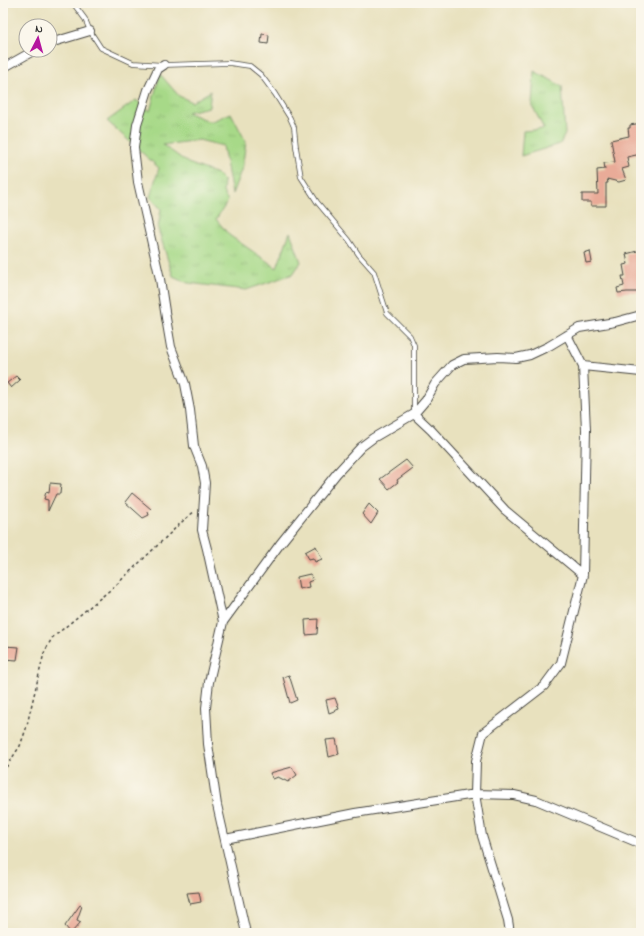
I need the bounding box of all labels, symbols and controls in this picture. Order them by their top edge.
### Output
north arrow [18,18,58,58]
text: N [34,21,43,37]

